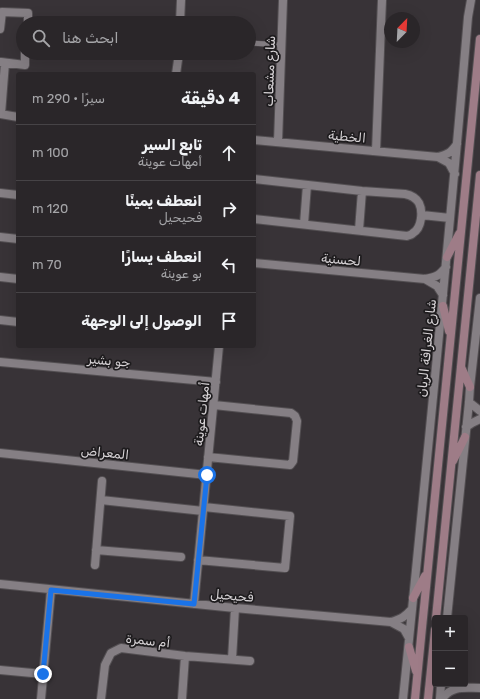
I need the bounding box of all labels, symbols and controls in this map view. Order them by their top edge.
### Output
north arrow [384,12,420,48]
search box [16,16,256,60]
icon: search [30,27,52,49]
text: ابحث هنا [62,29,119,47]
street label: شارع مشعاب [261,35,280,107]
text: 4 دقيقة [181,88,240,108]
text: سيرًا · 290 m [32,91,105,106]
street label: الخطية [327,127,366,146]
text: تابع السير [142,136,202,154]
icon: ahead [218,142,240,164]
text: 100 m [32,145,69,160]
text: أمهات عوينة [138,154,202,169]
text: انعطف يمينًا [125,192,202,210]
icon: right [218,198,240,220]
text: 120 m [32,201,68,216]
text: فحيحيل [159,210,202,225]
text: انعطف يسارًا [121,248,202,266]
street label: لحسنية [320,250,361,269]
icon: left [218,254,240,276]
text: 70 m [32,257,62,272]
text: بو عوينة [161,266,202,281]
street label: شارع الغرافة الريان [414,298,441,398]
icon: arrive [218,310,240,332]
text: الوصول إلى الوجهة [81,312,202,330]
street label: جو بشير [86,351,131,371]
street label: أمهات عوينة [191,381,213,447]
street label: المعراض [80,443,130,463]
route start [198,466,216,484]
street label: فحيحيل [210,586,254,606]
map controls [432,615,468,687]
button: + [432,615,468,651]
street label: أم سمرة [125,631,171,651]
button: − [432,651,468,687]
route end [34,665,52,683]

